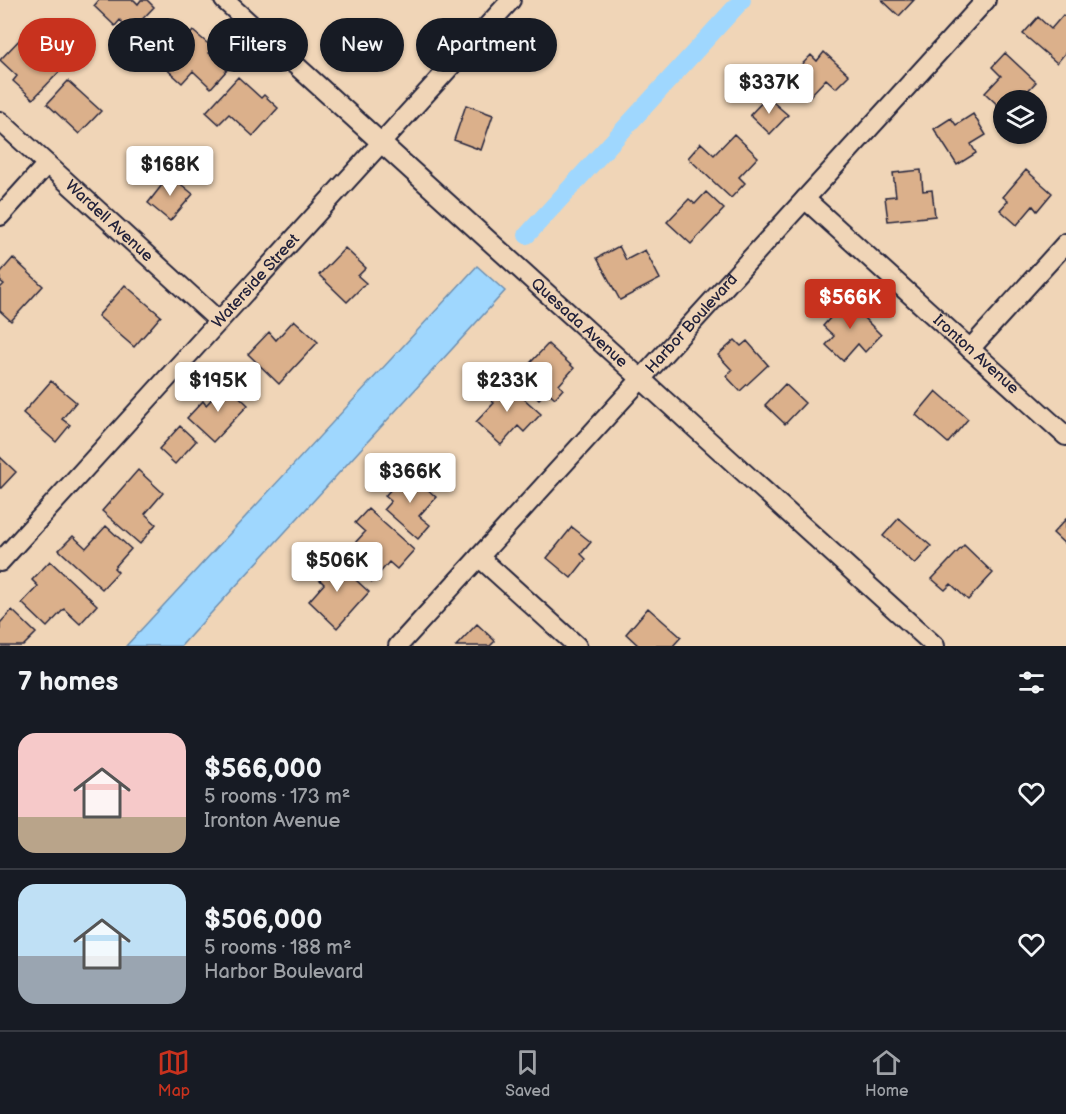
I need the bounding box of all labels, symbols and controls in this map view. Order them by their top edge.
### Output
chip: Buy [18,18,96,72]
chip: Rent [108,18,195,72]
chip: Filters [207,18,308,72]
chip: New [320,18,404,72]
chip: Apartment [416,18,557,72]
pin: $337K [727,64,811,115]
text: $337K [738,71,800,95]
map controls [993,90,1047,144]
button: layers [993,90,1047,144]
pin: $168K [128,146,212,197]
text: $168K [140,153,200,177]
street label: Wardell Avenue [61,176,157,266]
street label: Waterside Street [208,230,303,332]
street label: Harbor Boulevard [641,270,741,377]
street label: Quesada Avenue [527,274,632,372]
pin: $566K [808,279,892,330]
text: $566K [819,286,881,310]
street label: Ironton Avenue [929,311,1023,398]
pin: $195K [176,362,260,413]
pin: $233K [465,362,549,413]
text: $195K [189,369,247,393]
text: $233K [476,369,538,393]
pin: $366K [368,453,452,504]
text: $366K [379,460,441,484]
pin: $506K [295,542,379,593]
text: $506K [306,549,368,573]
icon: filters [1015,666,1048,699]
text: 7 homes [18,667,118,698]
text: $566,000 [204,754,322,785]
icon: home [66,757,138,829]
icon: heart [1015,777,1048,810]
text: 5 rooms · 173 m² [204,785,350,809]
text: Ironton Avenue [204,809,340,833]
text: $506,000 [204,905,322,936]
icon: home [66,908,138,980]
icon: heart [1015,928,1048,961]
text: 5 rooms · 188 m² [204,936,352,960]
text: Harbor Boulevard [204,960,363,984]
tab: Map [157,1046,190,1101]
tab: Saved [505,1046,550,1101]
tab: Home [865,1046,909,1101]

